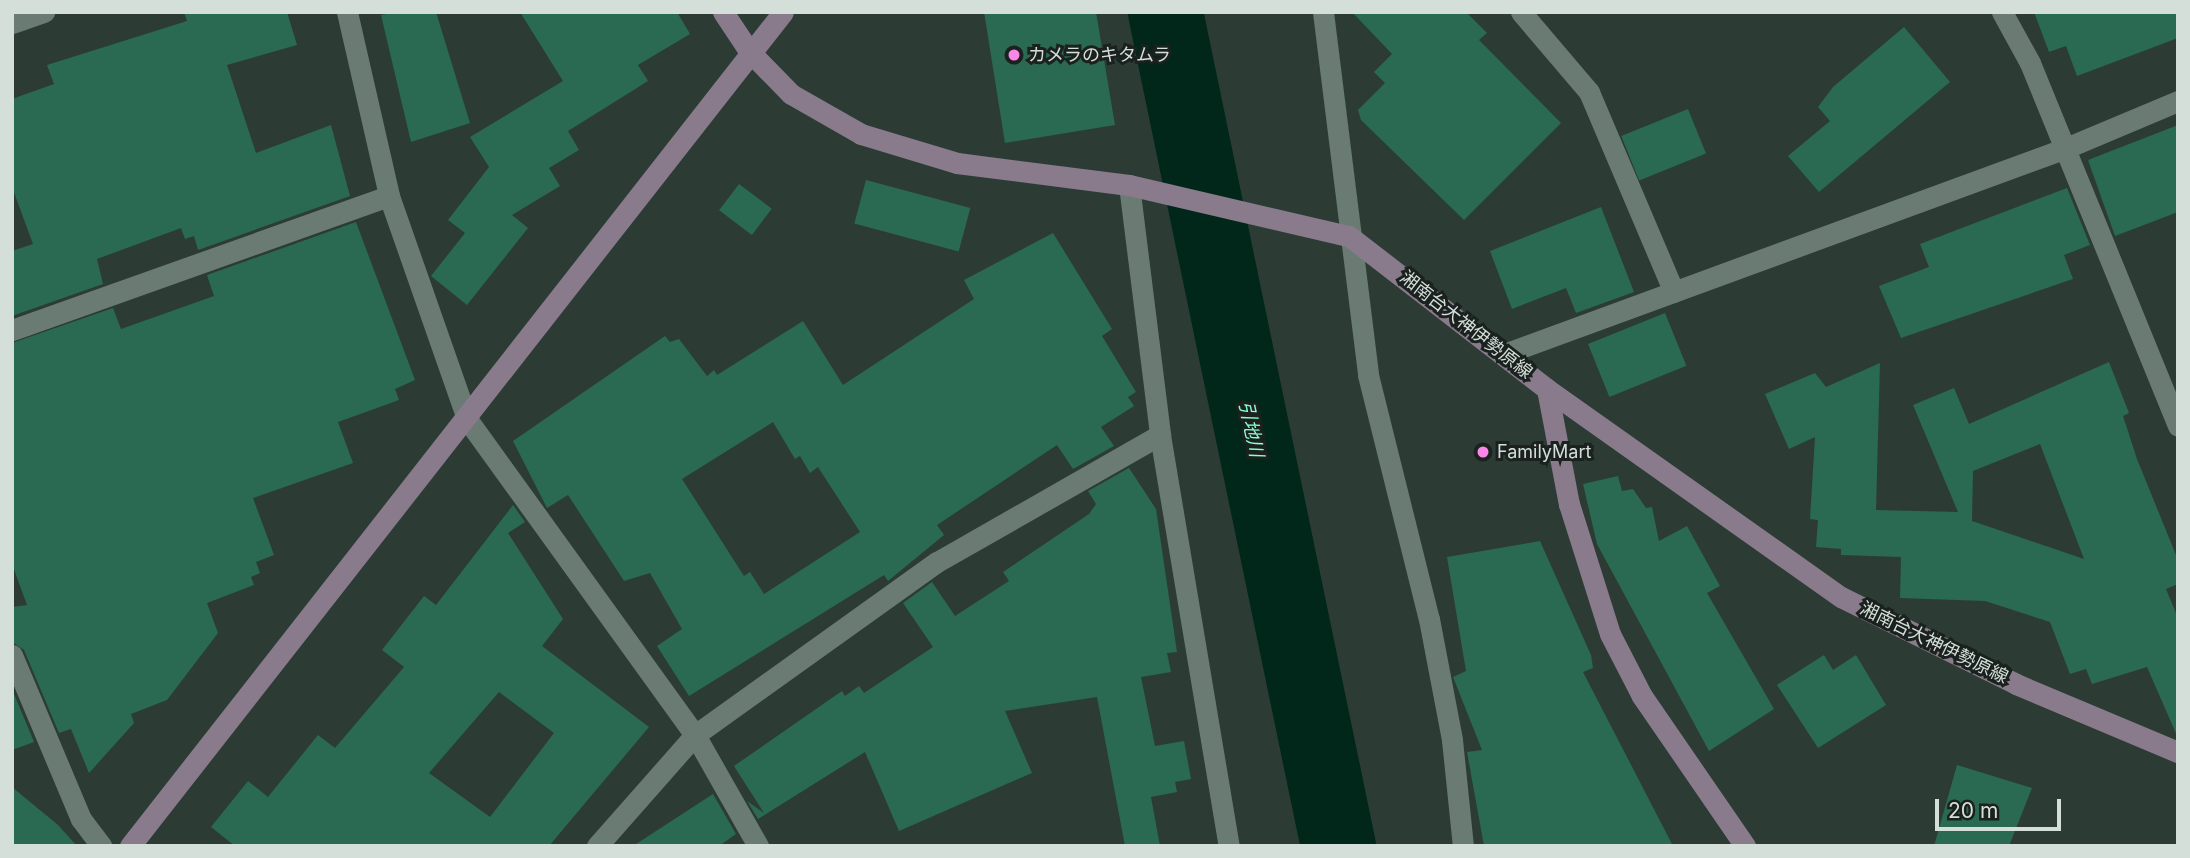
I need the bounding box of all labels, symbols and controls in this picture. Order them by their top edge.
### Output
place label: カメラのキタムラ [1028,44,1172,66]
marker: カメラのキタムラ [1006,47,1022,63]
street label: 湘南台大神伊勢原線 [1396,267,1536,383]
water label: 引地川 [1234,399,1268,459]
place label: FamilyMart [1497,441,1591,463]
marker: FamilyMart [1475,444,1491,460]
street label: 湘南台大神伊勢原線 [1856,598,2012,688]
scale bar [1938,784,2064,828]
text: 20 m [1948,798,1998,823]

